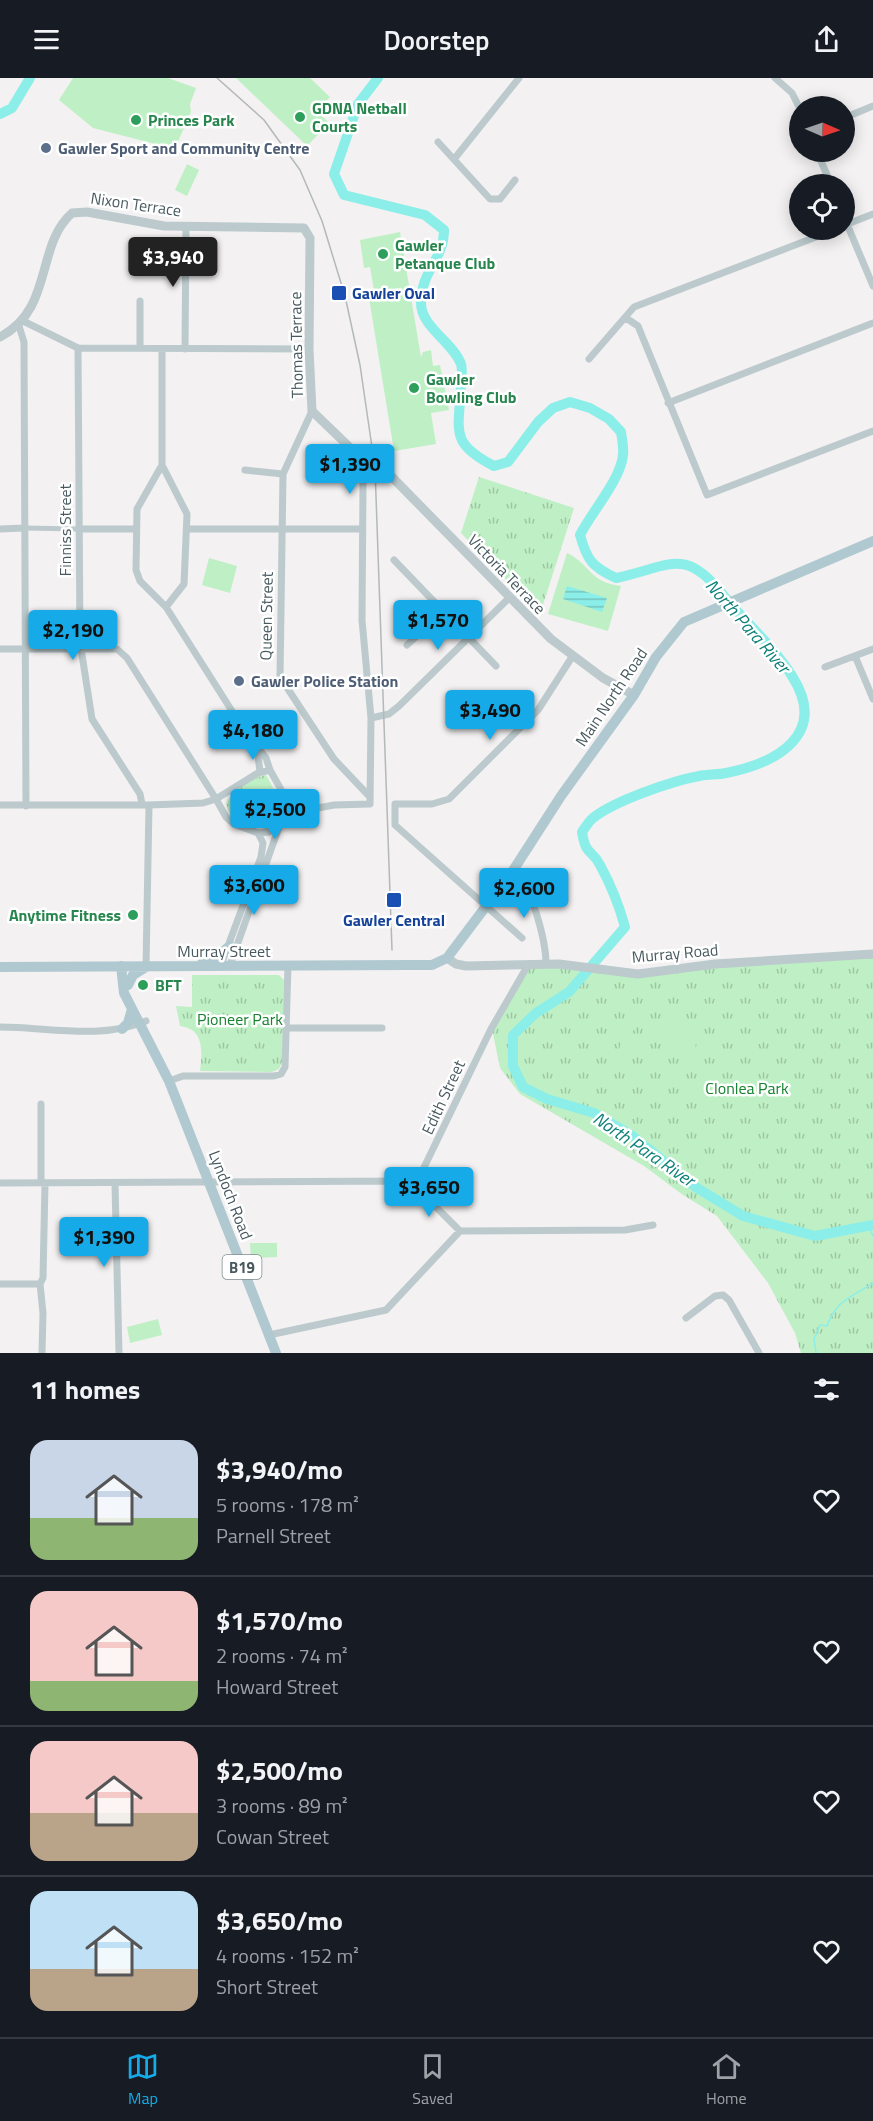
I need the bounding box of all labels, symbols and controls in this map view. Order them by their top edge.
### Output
text: Doorstep [383,19,490,60]
icon: menu [30,23,63,56]
icon: share [810,23,843,56]
place label: GDNA Netball Courts [312,96,407,138]
north arrow [789,96,855,162]
map controls [789,96,855,240]
place label: Princes Park [148,108,235,132]
marker: GDNA Netball Courts [293,110,307,124]
marker: Princes Park [129,113,143,127]
place label: Gawler Sport and Community Centre [58,136,309,160]
marker: Gawler Sport and Community Centre [39,141,53,155]
button: locate [789,174,855,240]
street label: Nixon Terrace [89,186,183,222]
place label: Gawler Petanque Club [395,233,496,275]
pin: $3,940 [124,237,222,288]
text: $3,940 [142,241,204,272]
marker: Gawler Petanque Club [376,247,390,261]
place label: Gawler Oval [352,281,435,305]
marker: Gawler Oval [330,284,348,302]
street label: Thomas Terrace [283,291,309,399]
place label: Gawler Bowling Club [426,367,517,409]
marker: Gawler Bowling Club [407,381,421,395]
pin: $1,390 [301,444,399,495]
text: $1,390 [319,448,381,479]
street label: Finniss Street [53,483,77,576]
street label: Victoria Terrace [462,528,552,620]
street label: Queen Street [253,571,279,660]
water label: North Para River [699,573,798,681]
pin: $1,570 [389,600,487,651]
text: $1,570 [407,604,469,635]
pin: $2,190 [24,610,122,661]
text: $2,190 [42,614,104,645]
street label: Main North Road [569,643,653,751]
place label: Gawler Police Station [251,669,398,693]
marker: Gawler Police Station [232,674,246,688]
pin: $3,490 [441,690,539,741]
text: $3,490 [459,694,521,725]
pin: $4,180 [204,710,302,761]
text: $4,180 [222,714,284,745]
pin: $2,500 [226,789,324,840]
text: $2,500 [244,793,306,824]
pin: $3,600 [205,865,303,916]
pin: $2,600 [475,868,573,919]
text: $3,600 [223,869,285,900]
text: $2,600 [493,872,555,903]
marker: Gawler Central [385,891,403,909]
place label: Anytime Fitness [9,903,121,927]
marker: Anytime Fitness [126,908,140,922]
place label: Gawler Central [343,908,445,932]
street label: Murray Road [631,937,719,969]
street label: Murray Street [177,939,271,963]
place label: BFT [155,973,182,997]
marker: BFT [136,978,150,992]
park label: Pioneer Park [197,1007,283,1031]
street label: Edith Street [415,1055,471,1138]
park label: Clonlea Park [705,1076,789,1100]
water label: North Para River [588,1105,702,1194]
street label: Lyndoch Road [203,1147,259,1243]
pin: $3,650 [380,1167,478,1218]
text: $3,650 [398,1171,460,1202]
pin: $1,390 [55,1217,153,1268]
text: $1,390 [73,1221,135,1252]
road number: B19 [222,1255,262,1279]
text: 11 homes [30,1370,140,1409]
icon: filters [810,1373,843,1406]
text: $3,940/mo [216,1450,343,1489]
icon: home [78,1464,150,1536]
icon: heart [810,1484,843,1517]
text: 5 rooms · 178 m² [216,1489,359,1520]
text: Parnell Street [216,1520,331,1551]
text: $1,570/mo [216,1601,343,1640]
icon: home [78,1615,150,1687]
icon: heart [810,1635,843,1668]
text: 2 rooms · 74 m² [216,1640,348,1671]
text: Howard Street [216,1671,338,1702]
text: $2,500/mo [216,1751,343,1790]
icon: home [78,1765,150,1837]
icon: heart [810,1785,843,1818]
text: 3 rooms · 89 m² [216,1790,348,1821]
text: Cowan Street [216,1821,329,1852]
text: $3,650/mo [216,1901,343,1940]
icon: home [78,1915,150,1987]
icon: heart [810,1935,843,1968]
text: 4 rooms · 152 m² [216,1940,359,1971]
text: Short Street [216,1971,318,2002]
tab: Map [126,2050,159,2110]
tab: Saved [412,2050,453,2110]
tab: Home [706,2050,747,2110]

